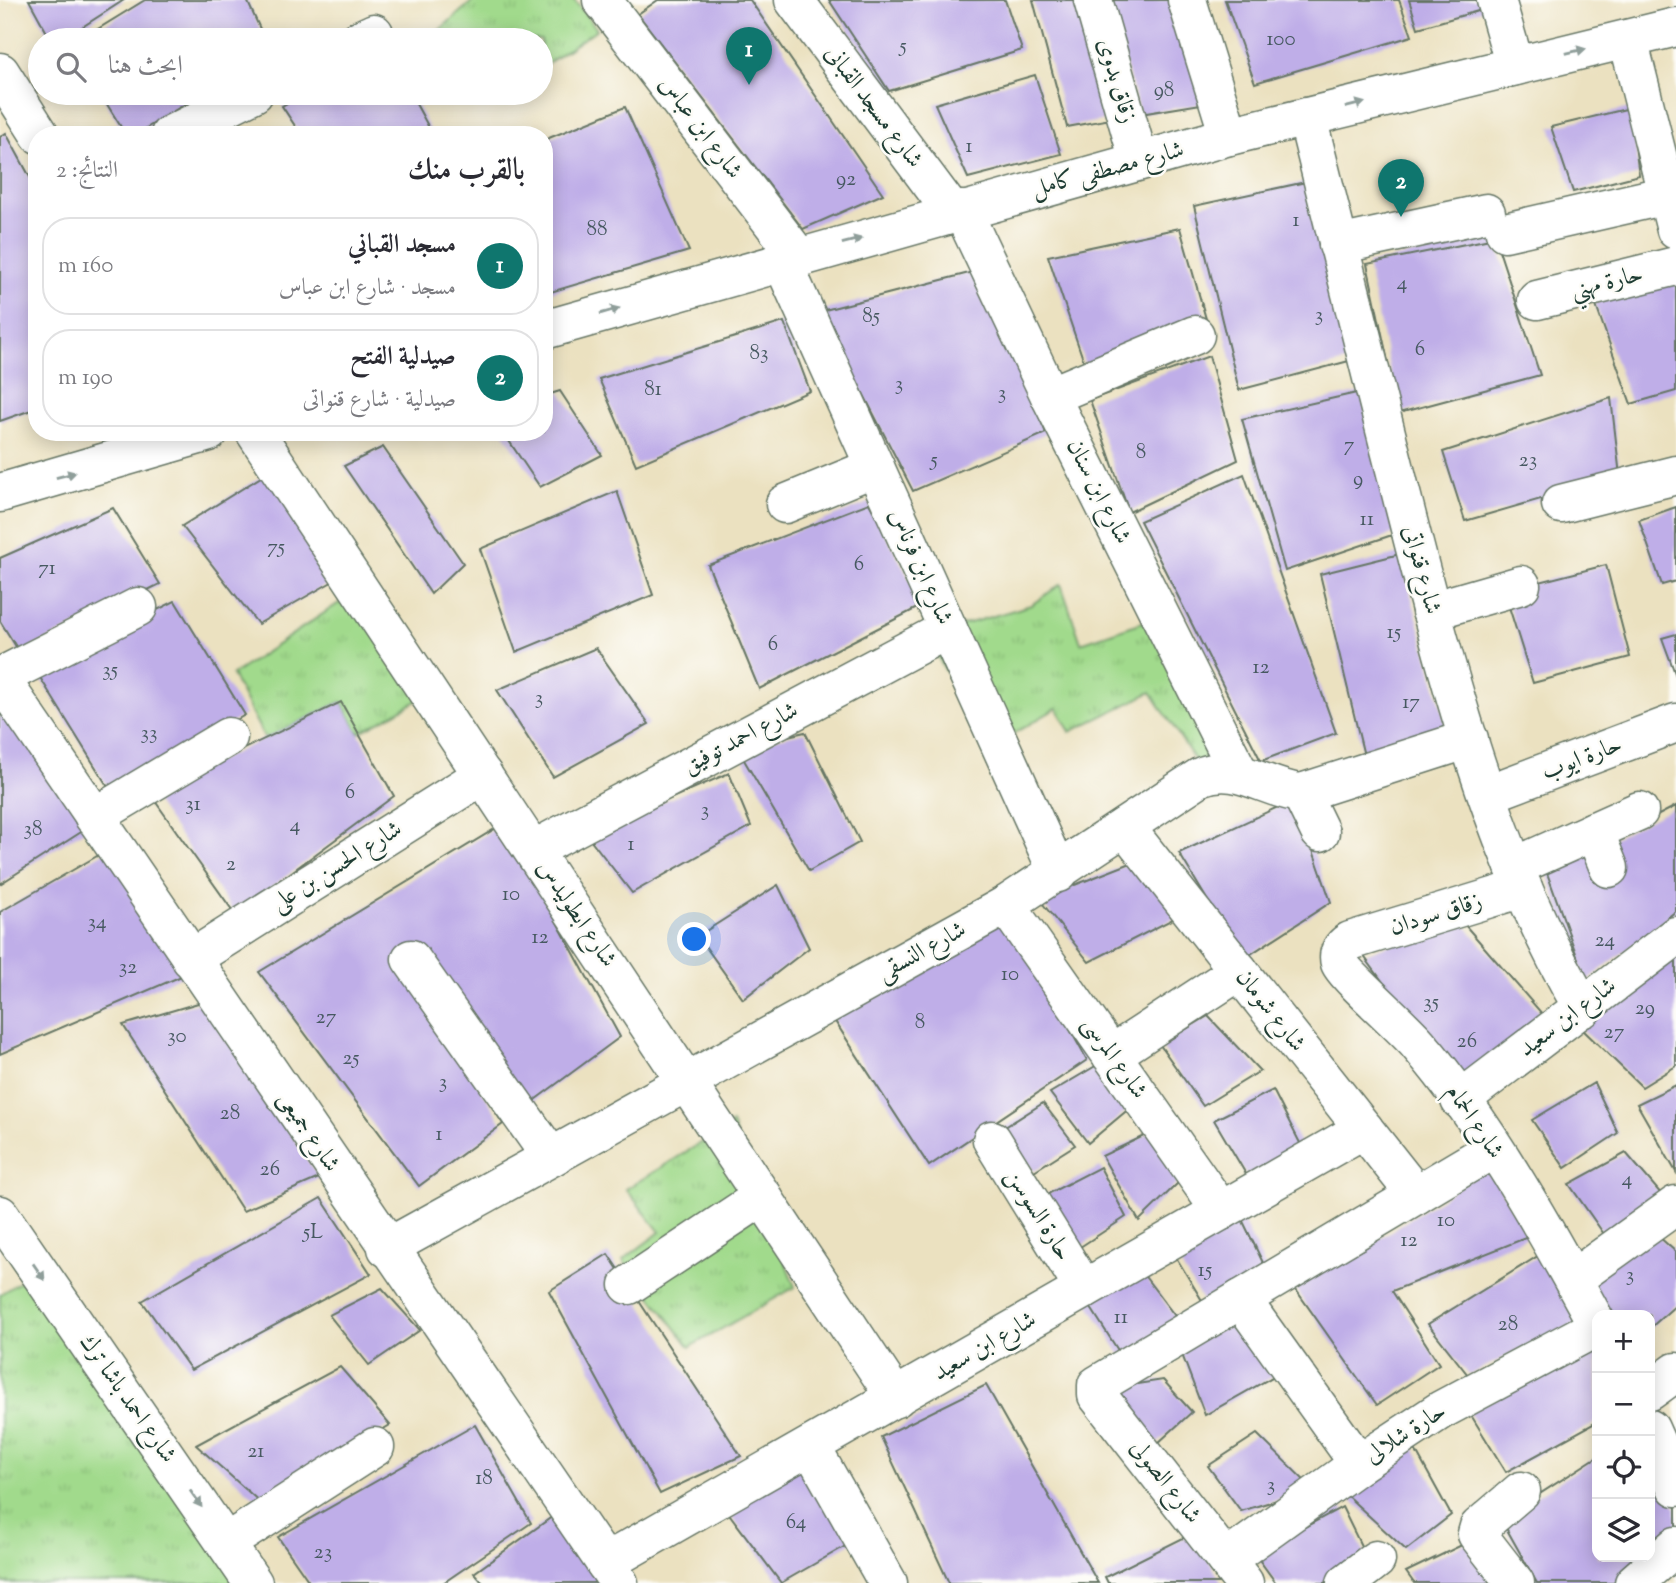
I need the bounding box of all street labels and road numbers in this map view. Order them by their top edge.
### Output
street label: زقاق بدوى [1088,34,1144,128]
street label: شارع مسجد القبانى [815,38,931,176]
street label: شارع ابن عباس [649,69,750,187]
street label: شارع مصطفى كامل [1028,133,1188,208]
street label: حارة مهني [1567,258,1648,311]
street label: شارع ابن سنان [1056,434,1139,551]
street label: شارع ابن فرناس [878,503,961,631]
street label: شارع قنواتى [1392,522,1449,619]
street label: شارع احمد توفيق [677,694,805,785]
street label: حارة ايوب [1537,728,1627,790]
street label: شارع الحسن بن على [265,813,410,922]
street label: شارع ابطوليدس [527,853,625,975]
street label: زقاق سودان [1385,885,1487,945]
street label: شارع النسقى [871,914,973,991]
street label: شارع شومان [1226,962,1313,1060]
street label: شارع ابن سعيد [1512,970,1625,1067]
street label: شارع المرسى [1072,1010,1155,1107]
street label: شارع الحمام [1435,1078,1512,1167]
street label: شارع جميعى [268,1085,348,1180]
street label: حارة السوسن [996,1162,1080,1268]
street label: شارع ابن سعيد [927,1304,1044,1391]
street label: شارع احمد باشا ترك [69,1328,184,1471]
street label: حارة شلالى [1359,1395,1453,1473]
street label: شارع الصولى [1120,1433,1209,1532]

